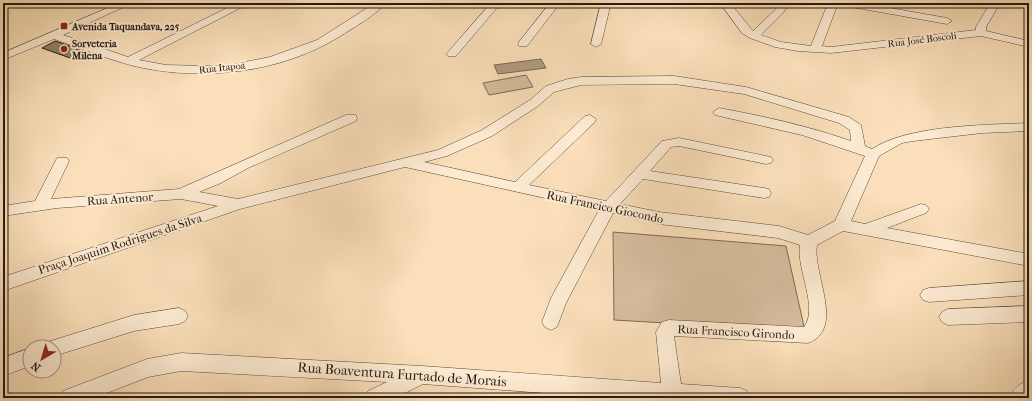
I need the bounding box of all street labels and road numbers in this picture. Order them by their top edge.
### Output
street label: Rua José Boscoli [887,30,957,50]
street label: Rua Itapoã [198,60,246,76]
street label: Rua Francico Giocondo [545,188,665,226]
street label: Rua Antenor [86,190,154,208]
street label: Praça Joaquim Rodrigues da Silva [36,211,204,278]
street label: Rua Francisco Girondo [677,322,795,342]
street label: Rua Boaventura Furtado de Morais [297,359,507,390]

